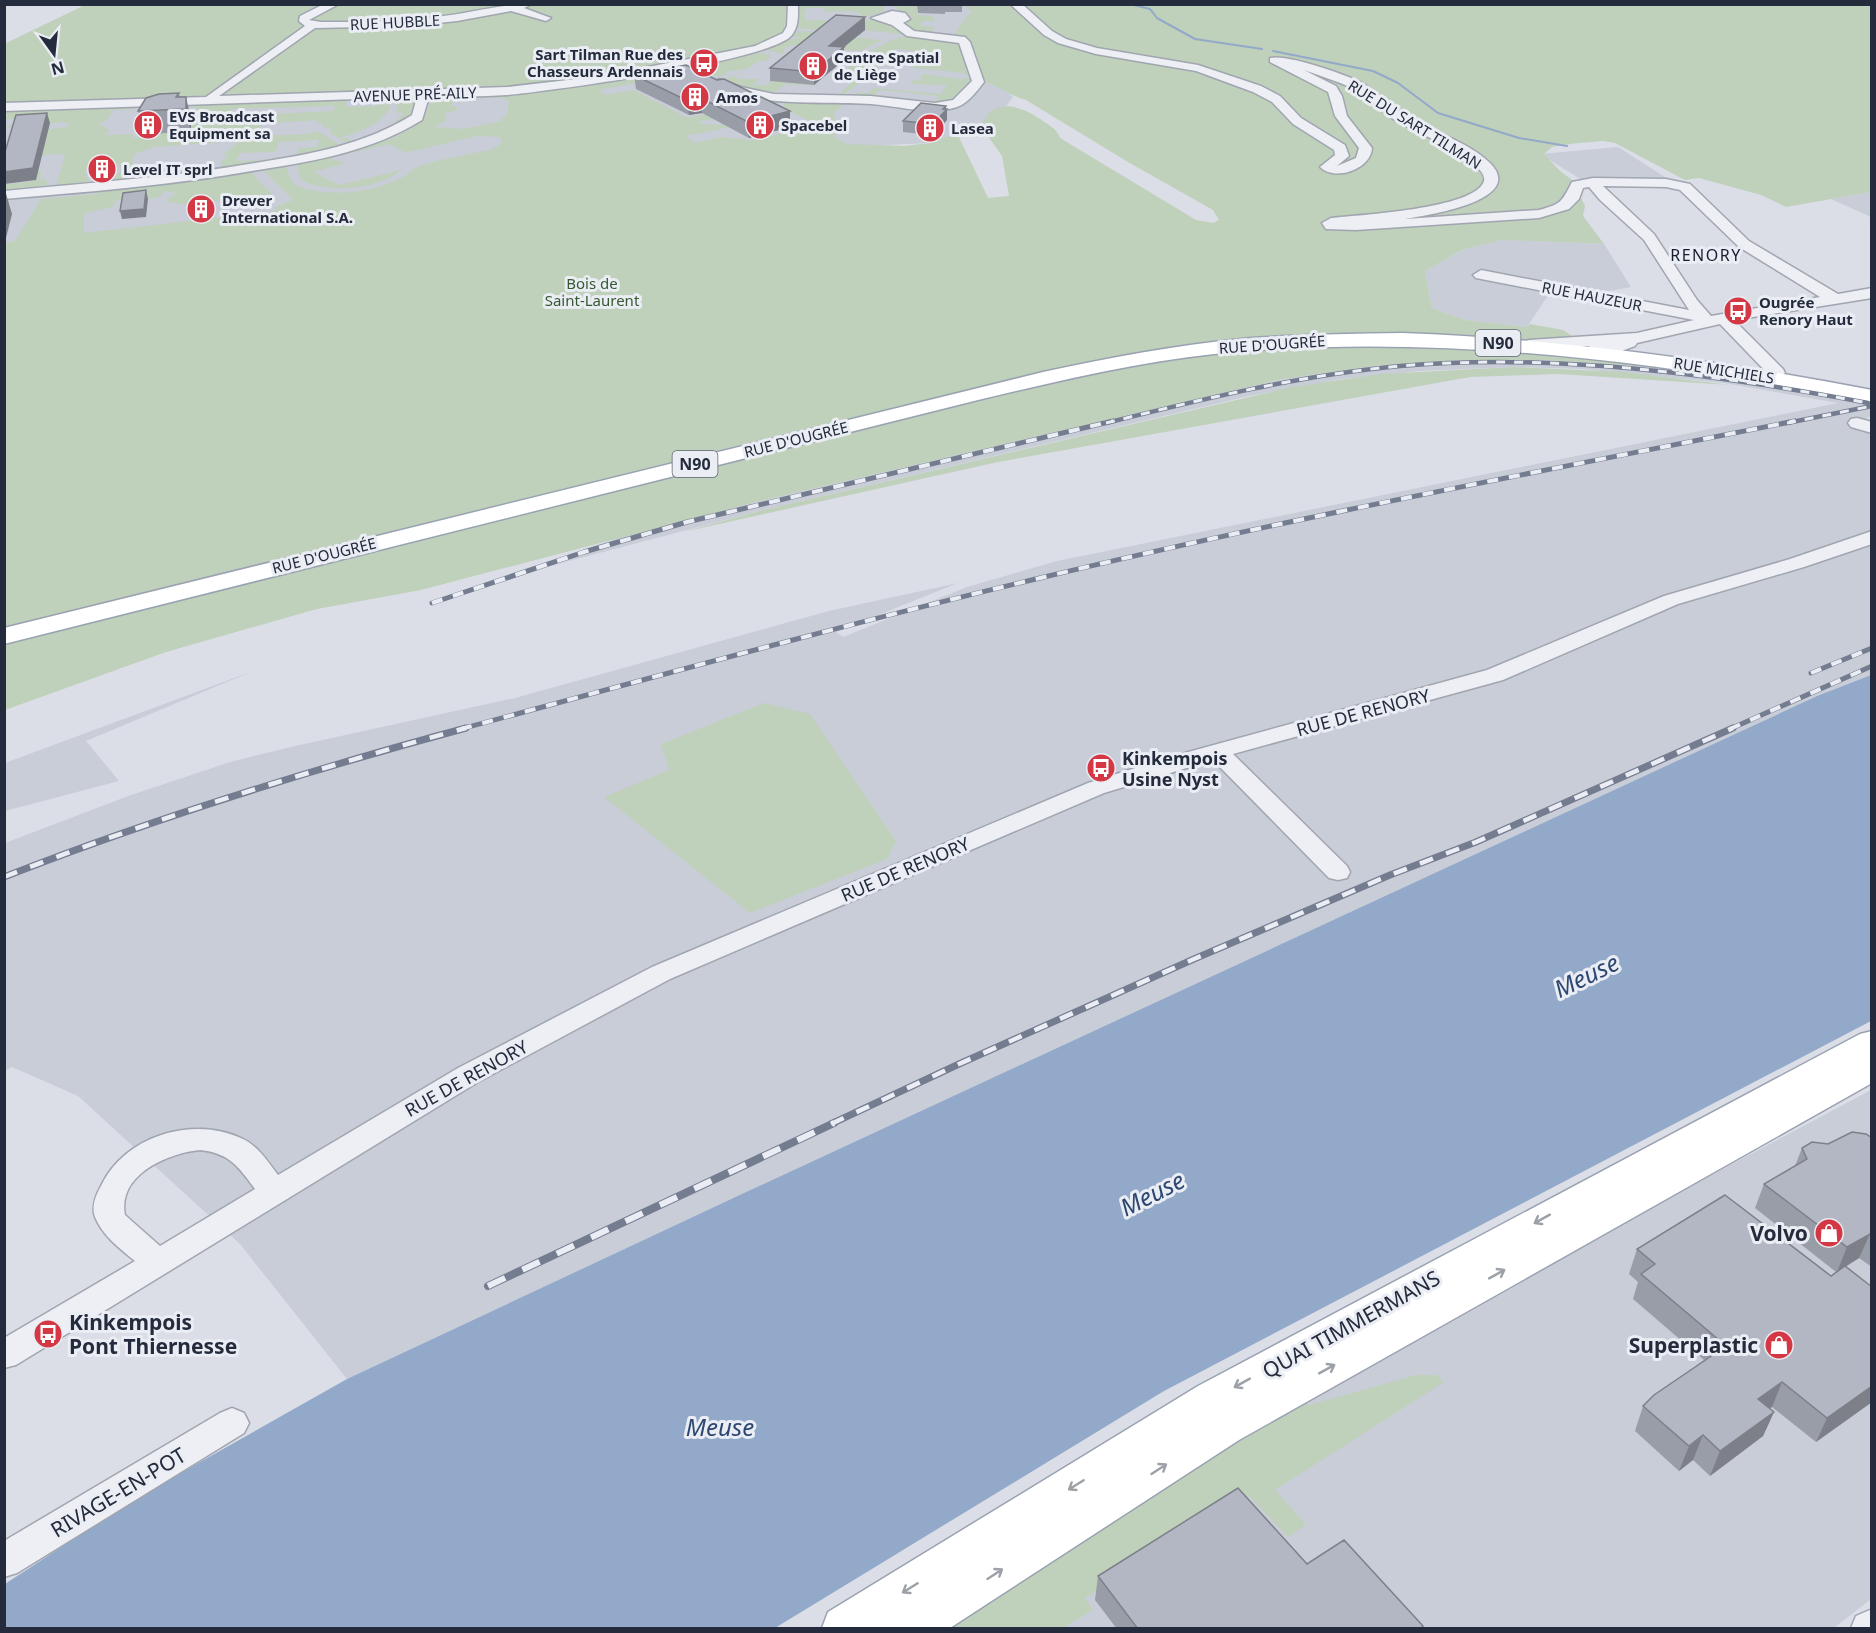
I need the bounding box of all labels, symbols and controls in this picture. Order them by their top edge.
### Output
street label: RUE HUBBLE [349,10,441,34]
north arrow [24,24,84,84]
place label: Sart Tilman Rue des Chasseurs Ardennais [527,44,683,81]
bus stop icon: Sart Tilman Rue des Chasseurs Ardennais [688,47,720,79]
place label: Centre Spatial de Liège [834,47,939,84]
building icon: Centre Spatial de Liège [797,50,829,82]
text: N [49,56,67,81]
street label: RUE DU SART TILMAN [1345,75,1485,173]
building icon: Amos [679,81,711,113]
street label: AVENUE PRÉ-AILY [353,82,477,106]
place label: Amos [716,87,758,107]
place label: EVS Broadcast Equipment sa [169,106,275,143]
building icon: EVS Broadcast Equipment sa [132,109,164,141]
building icon: Spacebel [744,109,776,141]
building icon: Lasea [914,112,946,144]
place label: Spacebel [781,115,847,135]
place label: Lasea [951,118,994,138]
building icon: Level IT sprl [86,153,118,185]
place label: Level IT sprl [123,159,213,179]
place label: Drever International S.A. [222,190,353,227]
building icon: Drever International S.A. [185,193,217,225]
district label: RENORY [1670,244,1742,266]
park label: Bois de Saint-Laurent [545,273,640,310]
street label: RUE HAUZEUR [1540,277,1644,316]
place label: Ougrée Renory Haut [1759,292,1853,329]
bus stop icon: Ougrée Renory Haut [1722,295,1754,327]
street label: RUE D'OUGRÉE [1218,330,1326,358]
road number: N90 [1476,330,1520,356]
street label: RUE MICHIELS [1672,352,1776,388]
street label: RUE D'OUGRÉE [742,416,850,462]
road number: N90 [672,451,718,477]
street label: RUE D'OUGRÉE [270,532,378,578]
street label: RUE DE RENORY [1294,682,1433,741]
place label: Kinkempois Usine Nyst [1122,746,1228,791]
bus stop icon: Kinkempois Usine Nyst [1085,752,1117,784]
street label: RUE DE RENORY [837,831,974,907]
water label: Meuse [1548,945,1624,1005]
street label: RUE DE RENORY [400,1034,533,1122]
water label: Meuse [1114,1163,1190,1223]
one-way arrow [1534,1213,1551,1225]
shop icon: Volvo [1813,1217,1845,1249]
place label: Volvo [1750,1219,1808,1247]
street label: QUAI TIMMERMANS [1257,1263,1445,1385]
one-way arrow [1488,1267,1505,1279]
place label: Kinkempois Pont Thiernesse [69,1308,237,1360]
bus stop icon: Kinkempois Pont Thiernesse [32,1318,64,1350]
shop icon: Superplastic [1763,1329,1795,1361]
place label: Superplastic [1629,1331,1758,1359]
one-way arrow [1317,1363,1335,1374]
one-way arrow [1234,1377,1251,1389]
water label: Meuse [686,1410,754,1443]
street label: RIVAGE-EN-POT [45,1440,191,1543]
one-way arrow [1150,1462,1167,1474]
one-way arrow [1068,1479,1085,1491]
one-way arrow [986,1568,1003,1580]
one-way arrow [902,1582,919,1594]

